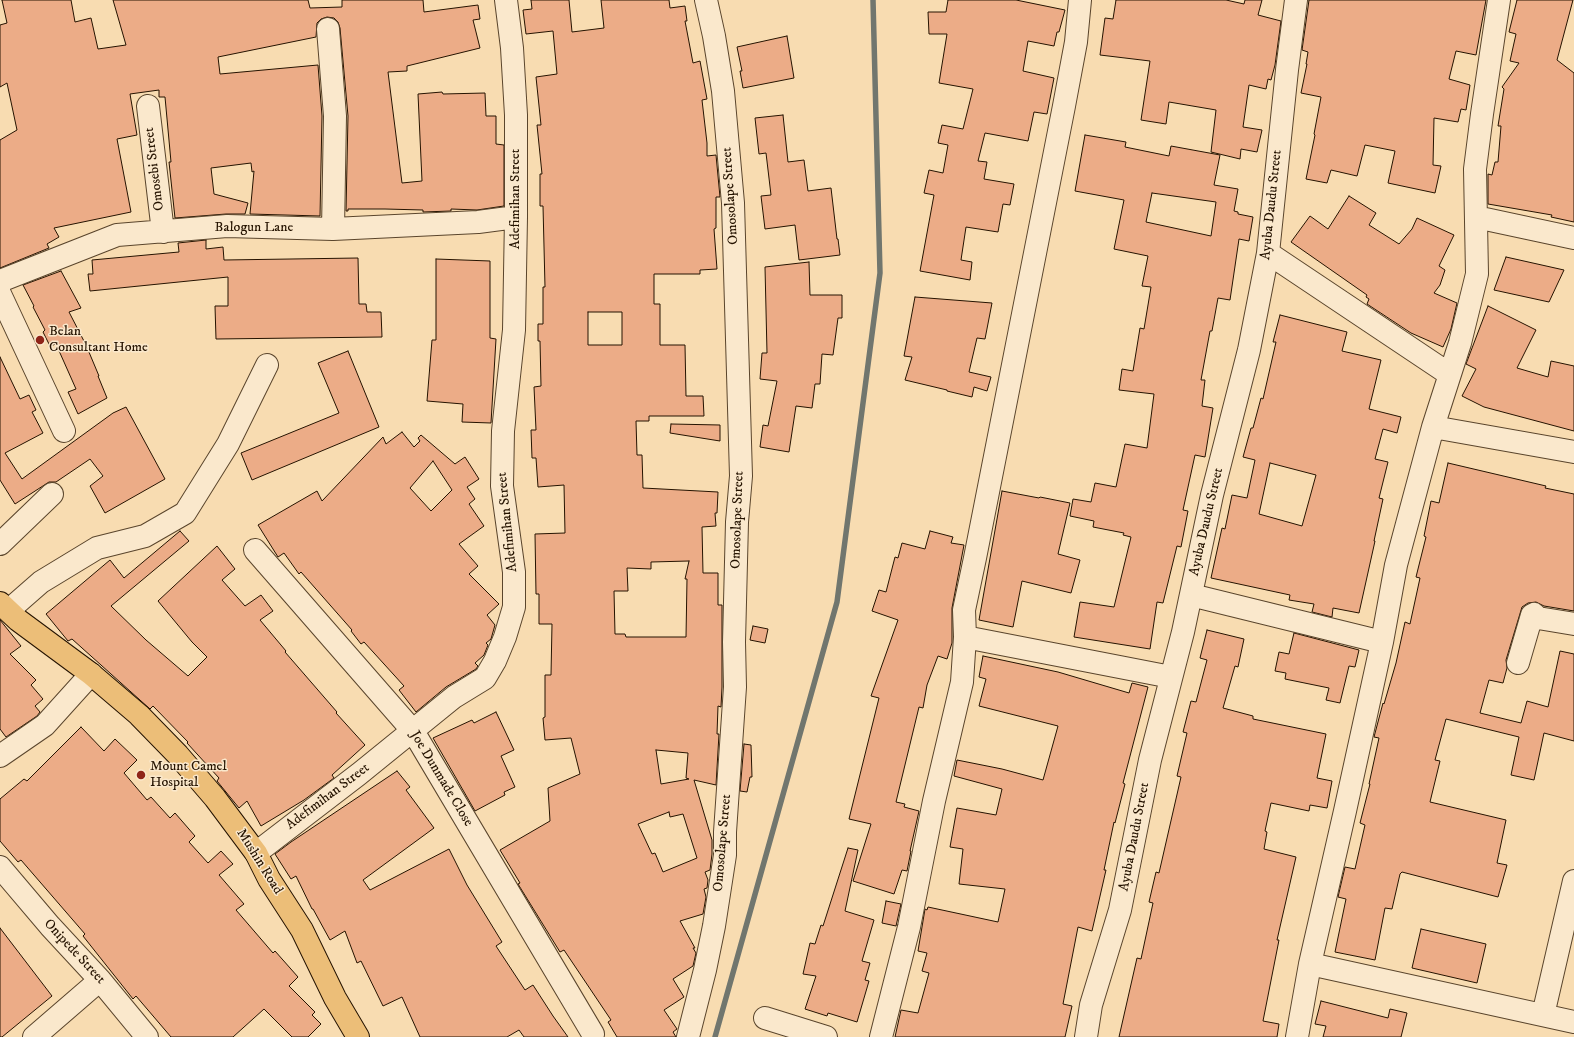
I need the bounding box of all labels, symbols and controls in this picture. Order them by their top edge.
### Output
street label: Omosebi Street [142,126,168,212]
street label: Omosolape Street [719,147,743,245]
street label: Adefimihan Street [508,149,524,249]
street label: Ayuba Daudu Street [1258,149,1286,261]
street label: Balogun Lane [215,220,293,236]
place label: Belan Consultant Home [49,324,148,356]
marker: Belan Consultant Home [34,334,46,346]
street label: Ayuba Daudu Street [1186,466,1228,578]
street label: Adefimihan Street [494,471,522,573]
street label: Omosolape Street [728,471,748,569]
street label: Joe Dunmade Close [406,728,476,830]
place label: Mount Camel Hospital [150,759,227,792]
street label: Adefimihan Street [283,760,373,834]
marker: Mount Camel Hospital [135,769,147,781]
street label: Ayuba Daudu Street [1116,781,1154,893]
street label: Omosolape Street [710,794,736,892]
street label: Mushin Road [232,826,286,898]
street label: Onipede Street [40,916,108,988]

